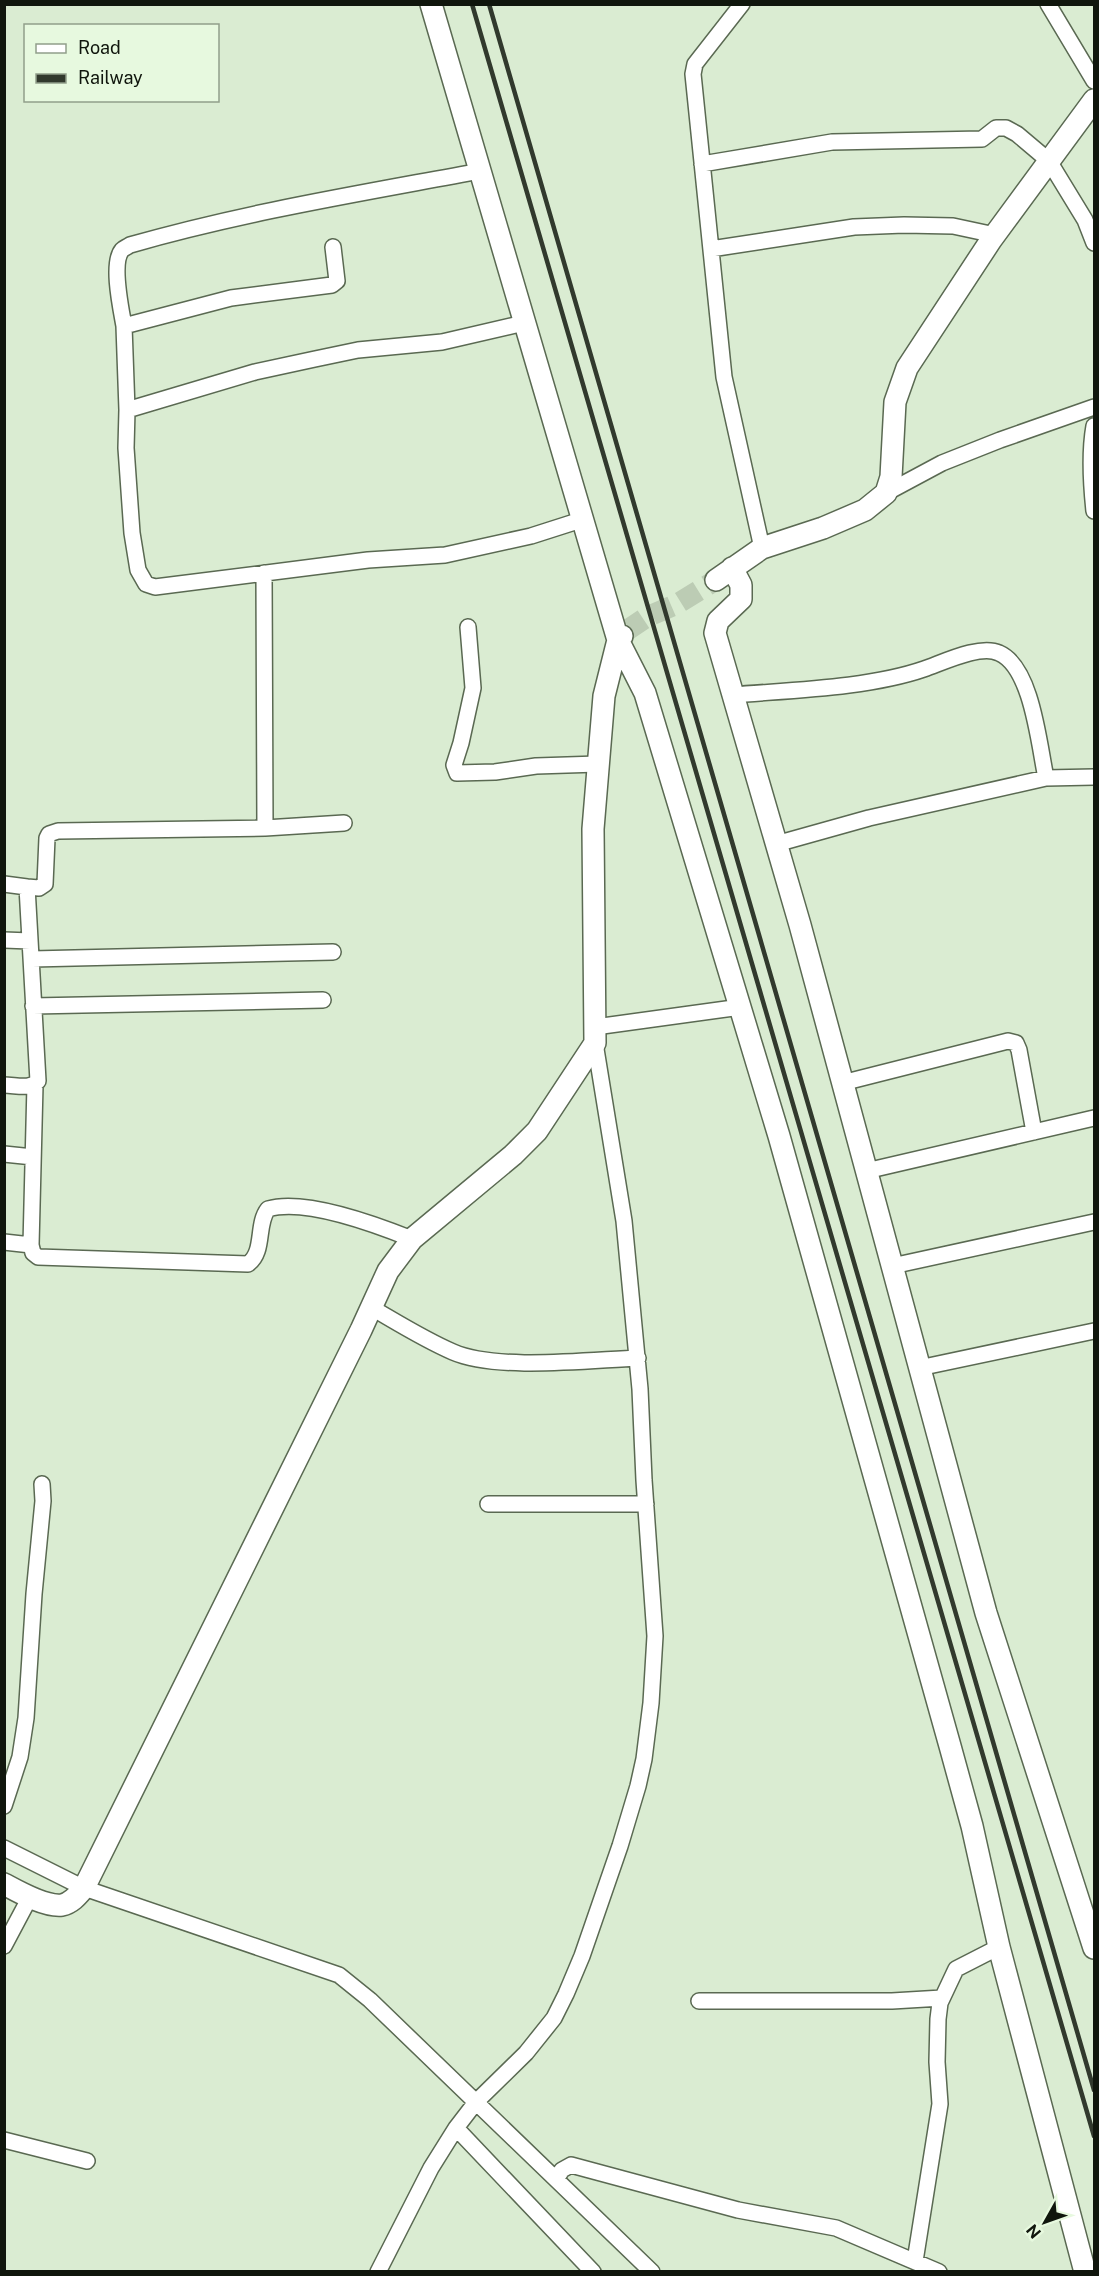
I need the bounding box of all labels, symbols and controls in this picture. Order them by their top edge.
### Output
legend [24,24,219,102]
text: Road [78,37,121,58]
text: Railway [78,67,143,88]
north arrow [1015,2192,1075,2252]
text: N [1023,2220,1045,2242]

